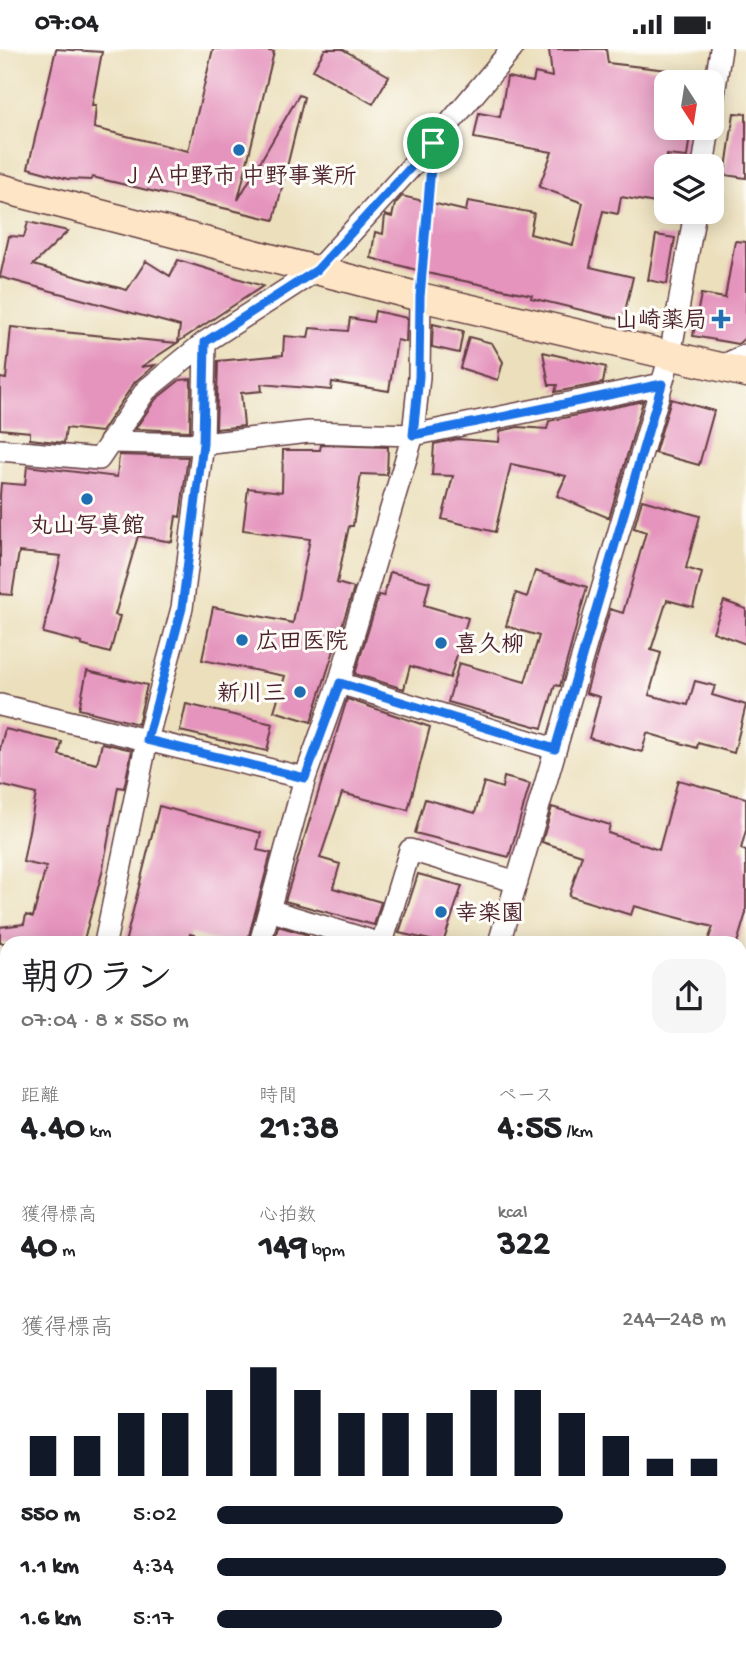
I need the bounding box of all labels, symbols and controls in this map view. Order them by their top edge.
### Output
text: 07:04 [35,9,99,40]
north arrow [654,70,724,140]
map controls [654,70,724,224]
pin [403,113,463,173]
icon: arrive [414,124,452,162]
marker: ＪＡ中野市 中野事業所 [231,142,247,158]
button: layers [654,154,724,224]
place label: ＪＡ中野市 中野事業所 [121,164,357,192]
place label: 山崎薬局 [615,308,707,336]
marker: 山崎薬局 [713,311,729,327]
marker: 丸山写真館 [79,491,95,507]
place label: 丸山写真館 [30,513,145,541]
place label: 広田医院 [256,629,348,657]
marker: 広田医院 [234,632,250,648]
place label: 喜久柳 [455,632,524,660]
marker: 喜久柳 [433,635,449,651]
place label: 新川三 [217,681,286,709]
marker: 新川三 [292,684,308,700]
place label: 幸楽園 [455,901,524,929]
marker: 幸楽園 [433,904,449,920]
button: share [652,959,726,1033]
text: 朝のラン [21,960,173,1004]
text: 07:04 · 8 × 550 m [21,1008,189,1035]
text: 距離 [21,1086,59,1109]
text: 時間 [259,1086,297,1109]
text: ペース [498,1086,554,1109]
text: 4.40 [21,1109,85,1150]
text: 21:38 [259,1109,339,1150]
text: 4:55 [498,1109,562,1150]
text: km [85,1121,111,1144]
text: /km [562,1121,593,1144]
text: kcal [498,1202,527,1225]
text: 獲得標高 [21,1205,97,1228]
text: 心拍数 [259,1205,316,1228]
text: 322 [498,1225,550,1266]
text: 40 [21,1228,57,1269]
text: 149 [259,1228,308,1269]
text: m [57,1240,75,1263]
text: bpm [308,1240,345,1263]
text: 244–248 m [622,1307,726,1334]
text: 獲得標高 [21,1316,113,1343]
text: 550 m [21,1502,80,1529]
text: 5:02 [133,1502,177,1529]
text: 1.1 km [21,1554,79,1581]
text: 4:34 [133,1554,174,1581]
text: 1.6 km [21,1606,81,1633]
text: 5:17 [133,1606,174,1633]

